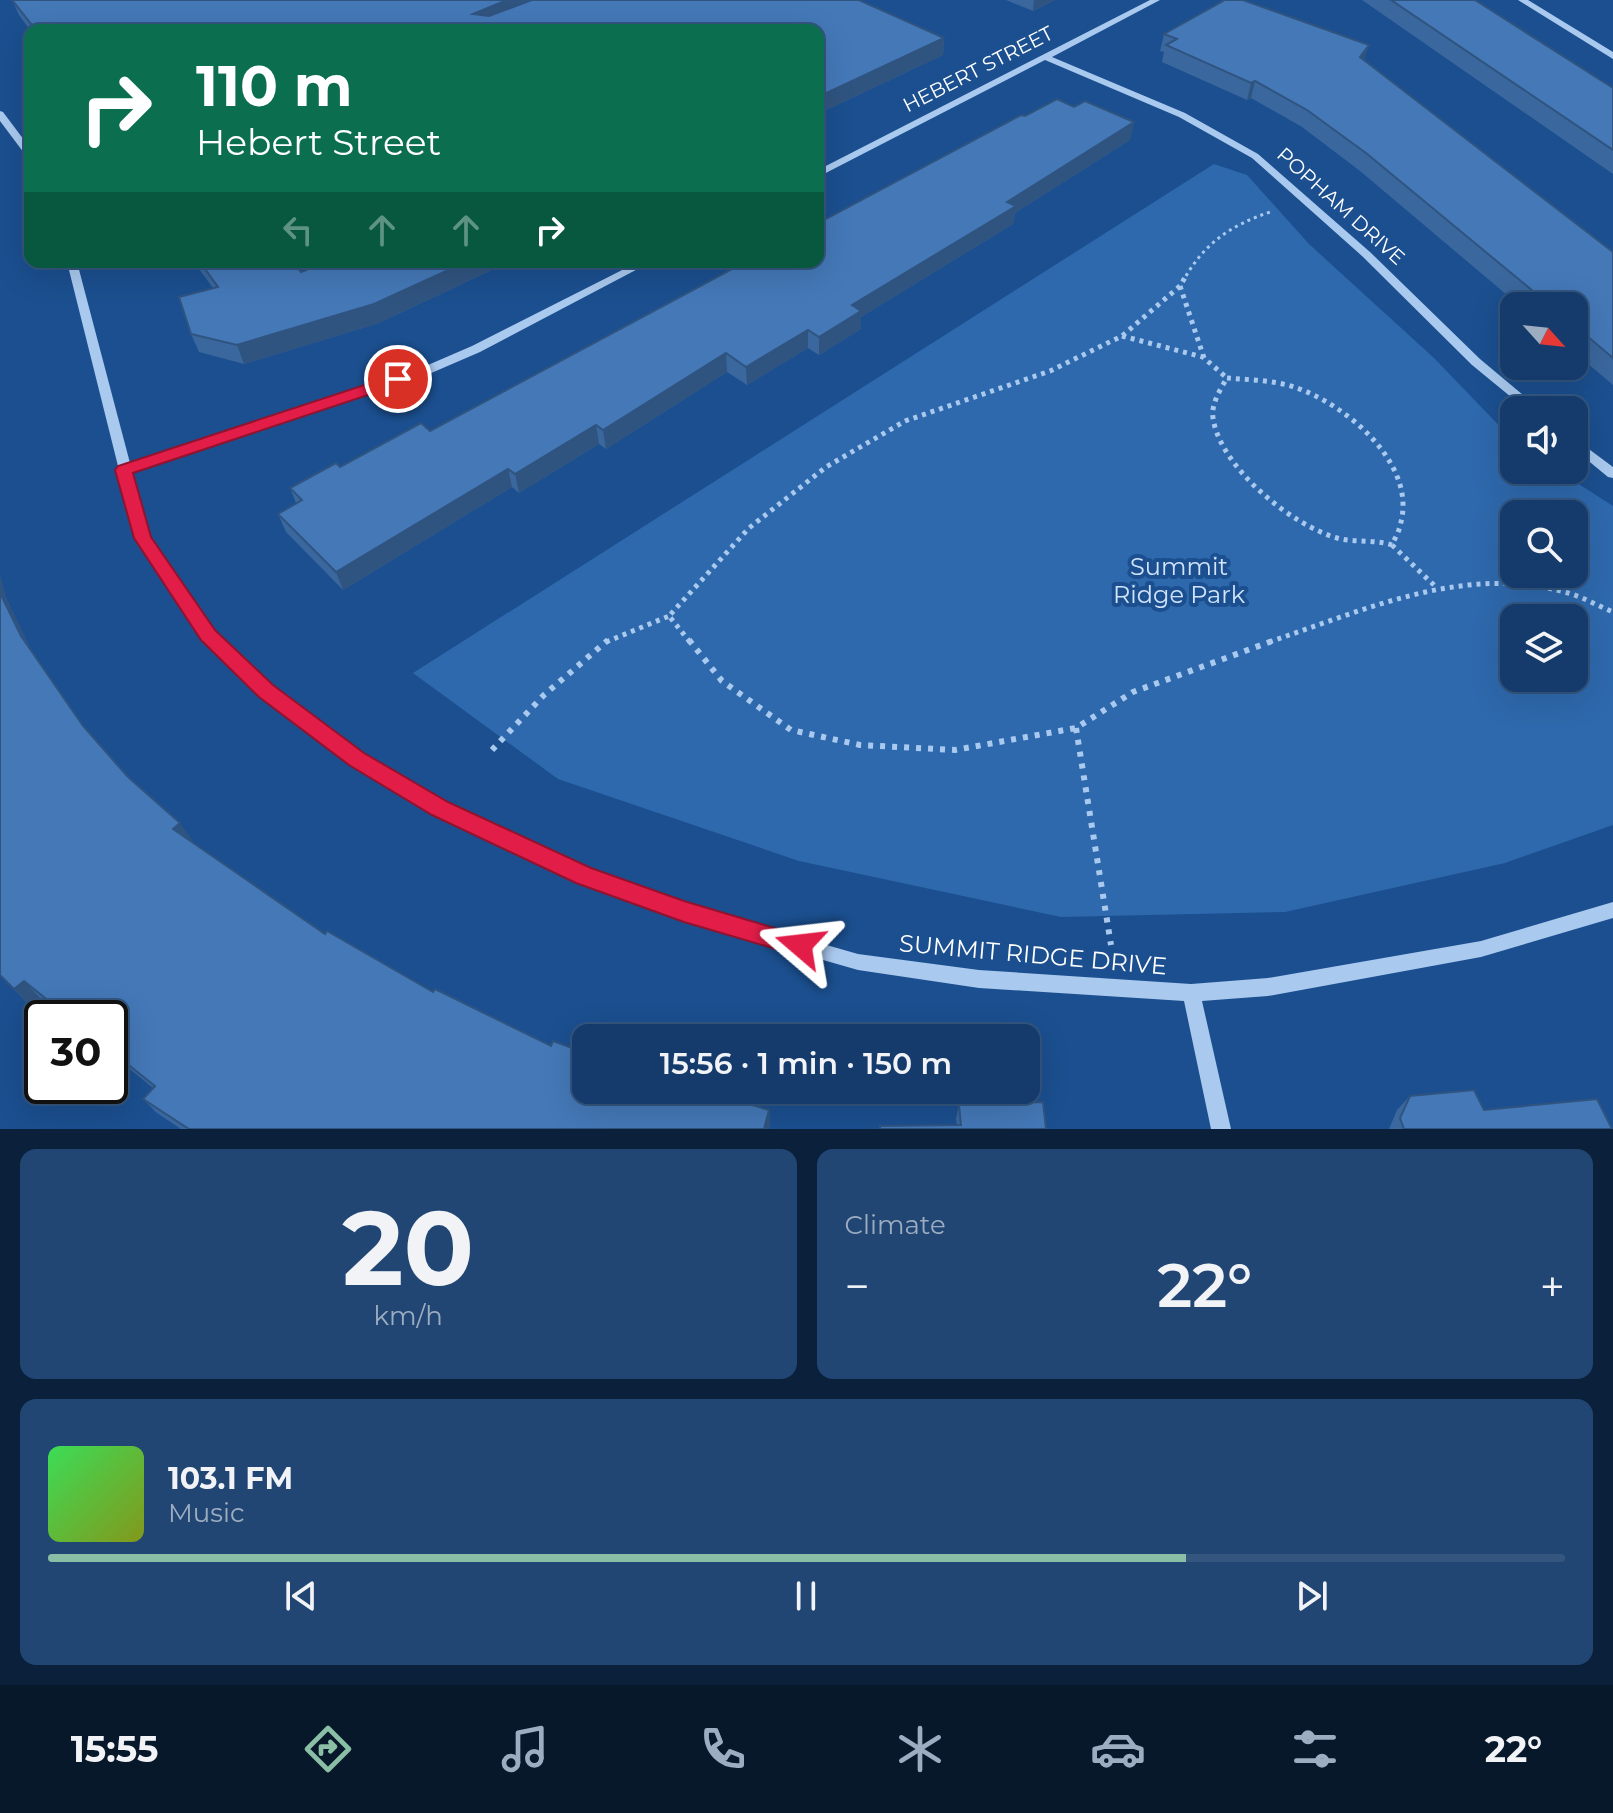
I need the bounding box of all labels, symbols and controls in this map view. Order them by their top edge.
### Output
street label: HEBERT STREET [899,21,1058,117]
text: 110 m [196,52,353,120]
icon: right [64,56,168,160]
text: Hebert Street [196,120,441,164]
street label: POPHAM DRIVE [1272,142,1410,270]
icon: left [276,208,320,252]
icon: ahead [360,208,404,252]
icon: ahead [444,208,488,252]
icon: right [528,208,572,252]
north arrow [1500,292,1588,380]
map controls [1500,292,1588,692]
pin [364,345,432,413]
icon: arrive [376,357,420,401]
button: sound [1500,396,1588,484]
button: search [1500,500,1588,588]
park label: Summit Ridge Park [1113,552,1246,609]
button: layers [1500,604,1588,692]
position arrow [758,903,842,987]
street label: SUMMIT RIDGE DRIVE [898,928,1168,981]
speed limit sign: 30 [24,1000,128,1104]
text: 15:56 · 1 min · 150 m [660,1045,952,1082]
text: 20 [342,1184,474,1311]
text: Climate [845,1209,946,1241]
text: 22° [1157,1249,1252,1322]
text: − [845,1259,870,1313]
text: + [1540,1259,1565,1313]
text: km/h [374,1300,443,1332]
text: 103.1 FM [168,1460,293,1497]
text: Music [168,1497,245,1529]
icon: previous [279,1574,323,1618]
icon: pause [784,1574,828,1618]
icon: next [1290,1574,1334,1618]
icon: directions [300,1721,356,1777]
icon: music [497,1721,553,1777]
icon: phone [695,1721,751,1777]
icon: climate [892,1721,948,1777]
icon: car [1090,1721,1146,1777]
icon: filters [1287,1721,1343,1777]
text: 15:55 [71,1727,158,1771]
text: 22° [1485,1727,1542,1771]

